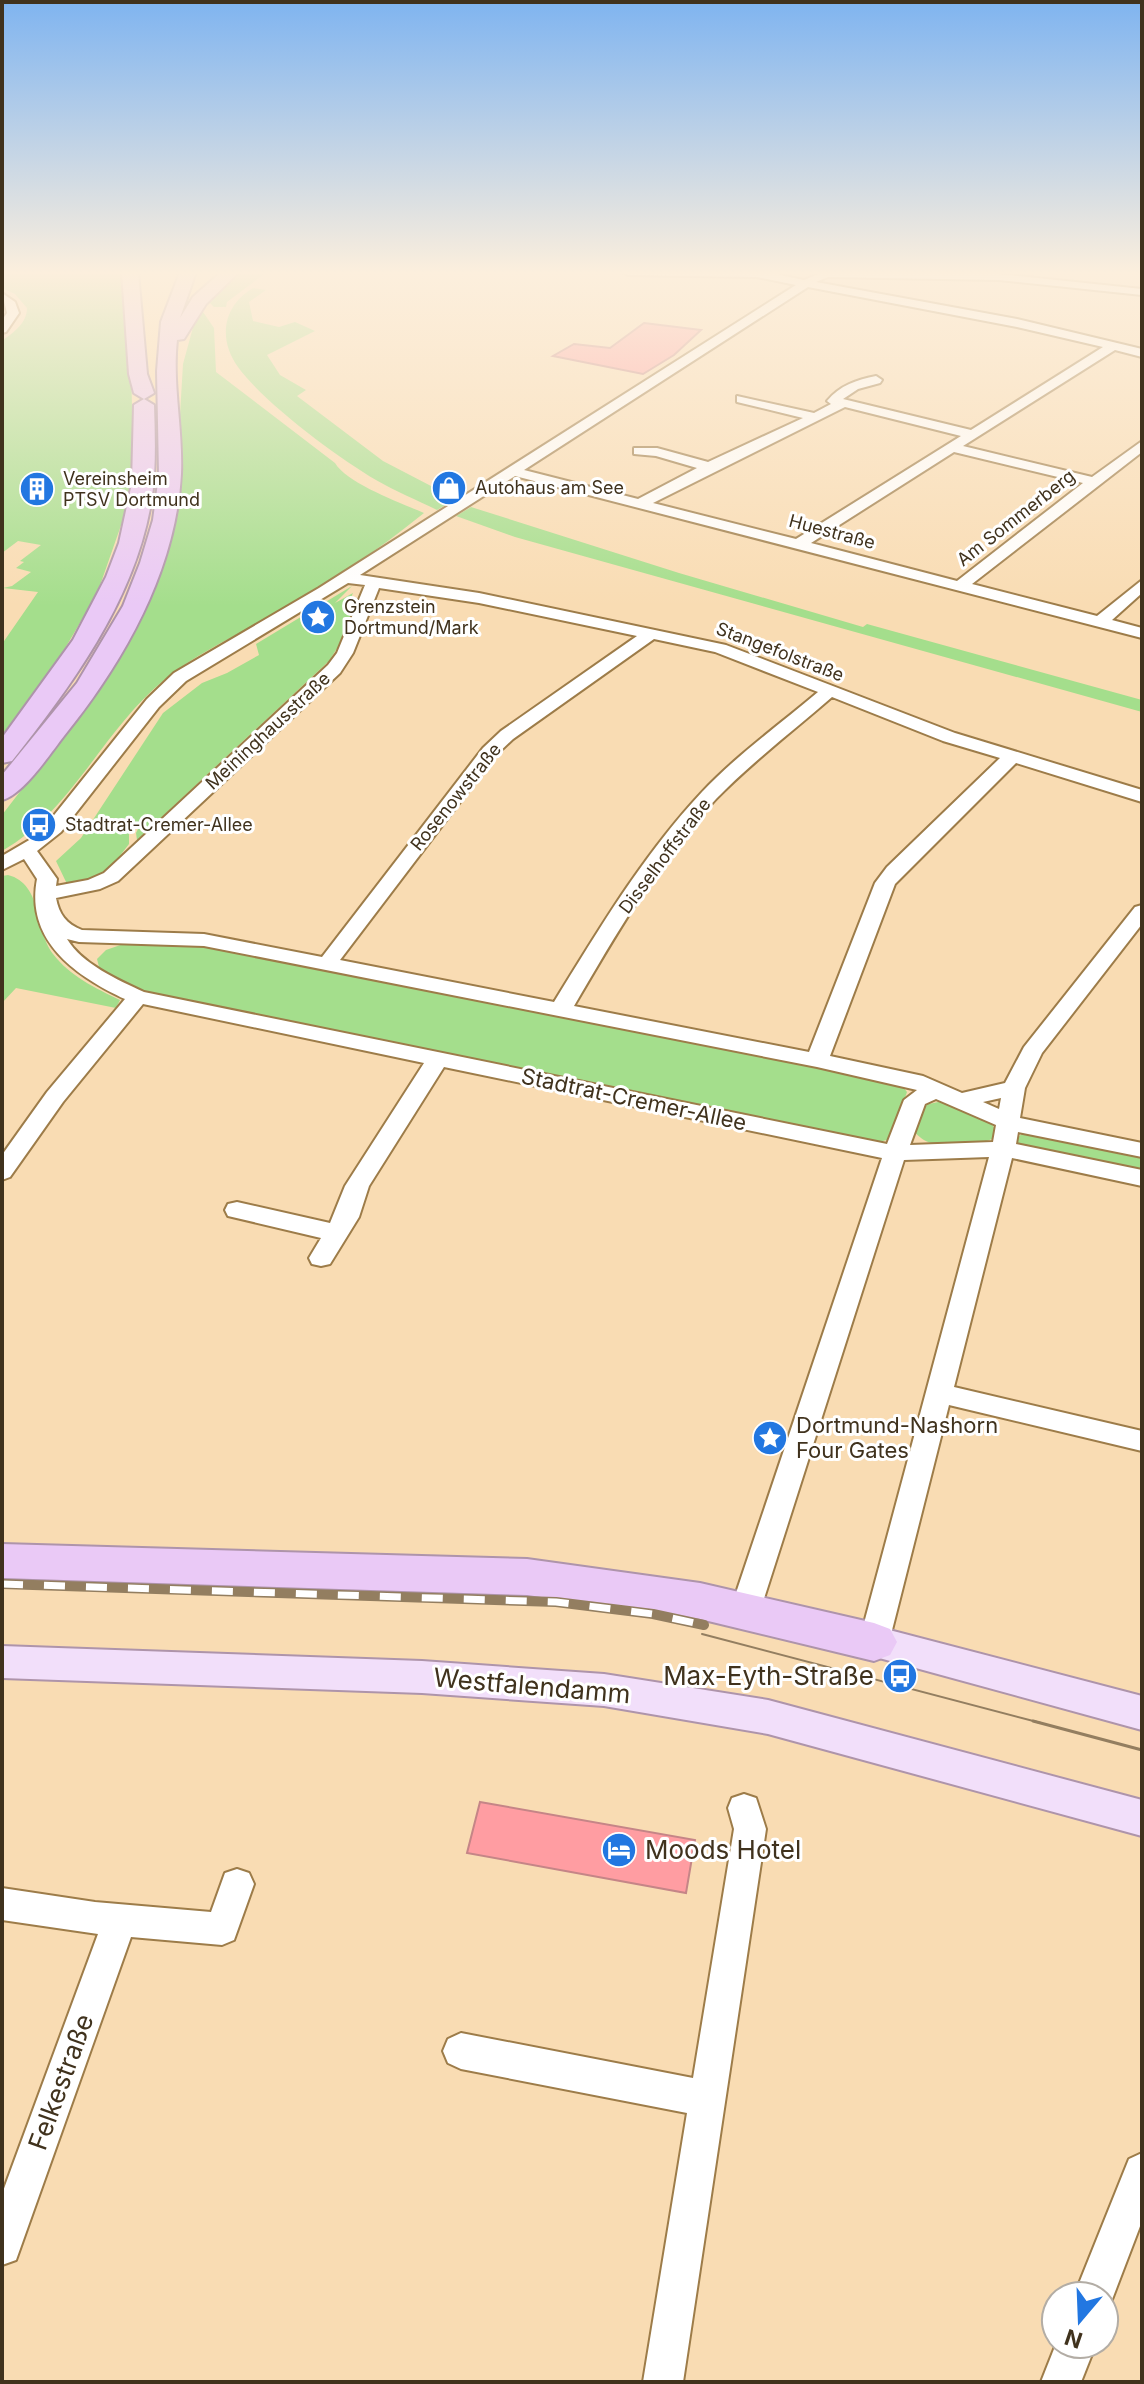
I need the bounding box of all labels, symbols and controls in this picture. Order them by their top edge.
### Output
street label: Am Sommerberg [953,465,1079,570]
place label: Vereinsheim PTSV Dortmund [63,468,200,510]
shop icon: Autohaus am See [430,469,468,507]
building icon: Vereinsheim PTSV Dortmund [18,470,56,508]
place label: Autohaus am See [475,477,624,498]
street label: Huestraße [787,510,878,553]
place label: Grenzstein Dortmund/Mark [344,596,479,638]
place icon: Grenzstein Dortmund/Mark [299,598,337,636]
street label: Stangefolstraße [713,618,847,686]
street label: Meininghausstraße [201,668,334,794]
street label: Rosenowstraße [406,739,505,855]
street label: Disselhoffstraße [614,794,715,917]
bus stop icon: Stadtrat-Cremer-Allee [20,806,58,844]
place label: Stadtrat-Cremer-Allee [65,814,253,835]
street label: Stadtrat-Cremer-Allee [519,1062,749,1136]
place label: Dortmund-Nashorn Four Gates [796,1412,998,1463]
place icon: Dortmund-Nashorn Four Gates [751,1419,789,1457]
bus stop icon: Max-Eyth-Straße [881,1657,919,1695]
place label: Max-Eyth-Straße [663,1660,874,1691]
street label: Westfalendamm [432,1661,632,1710]
hotel icon: Moods Hotel [600,1831,638,1869]
place label: Moods Hotel [645,1834,801,1865]
street label: Felkestraße [22,2010,99,2154]
north arrow [1040,2280,1120,2360]
text: N [1061,2324,1086,2354]

